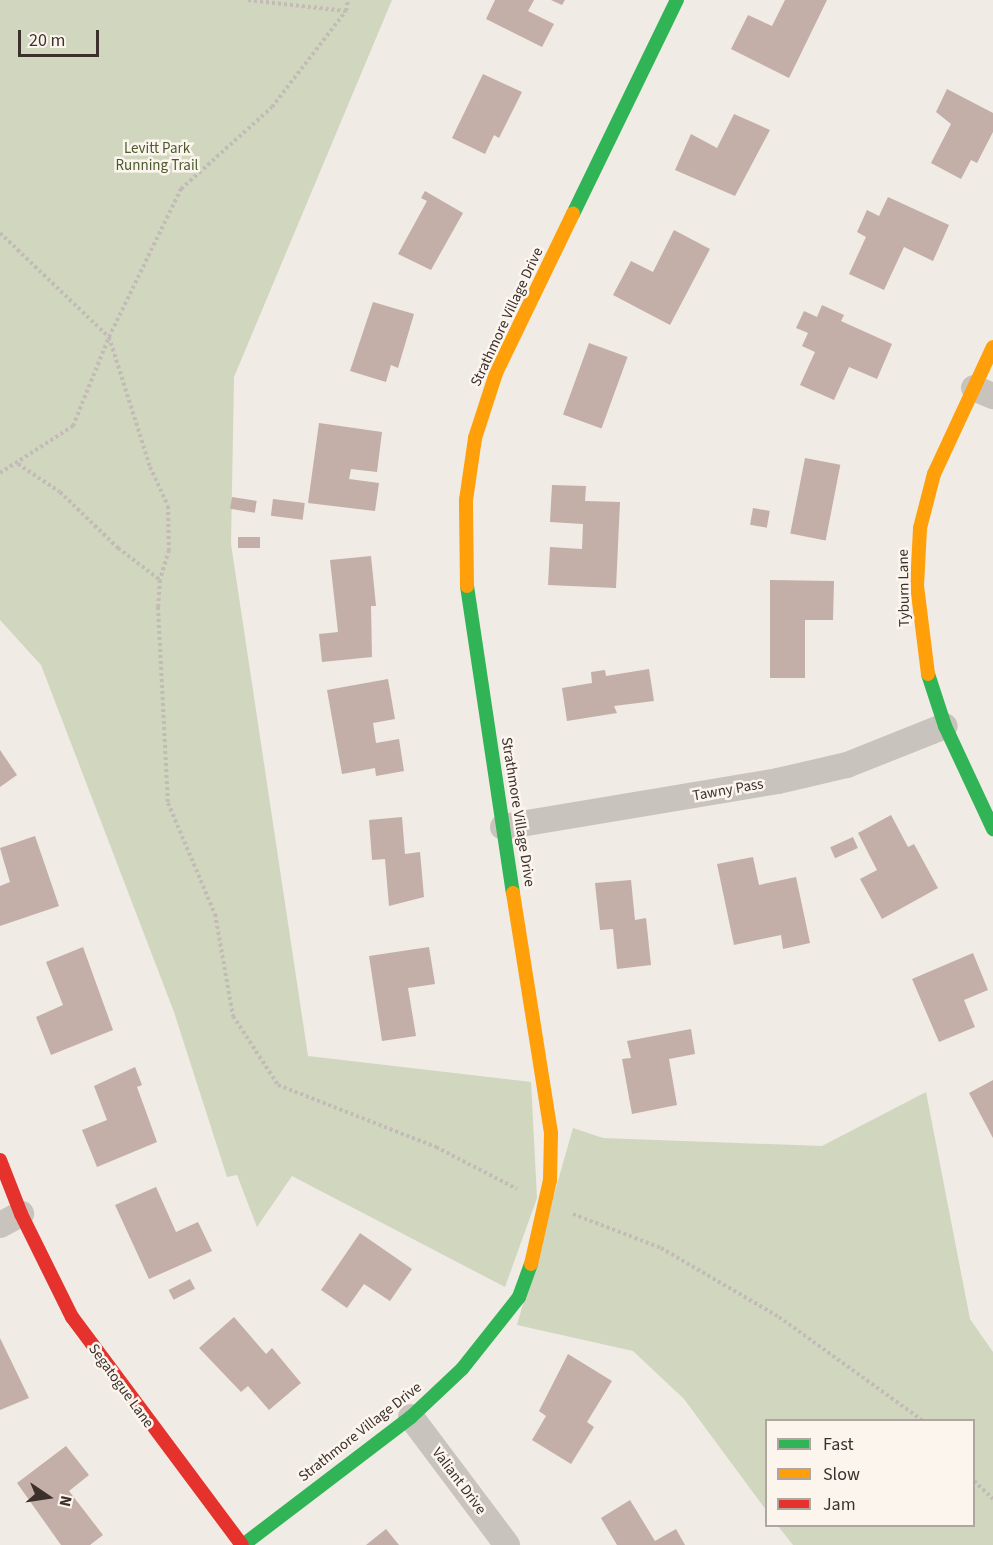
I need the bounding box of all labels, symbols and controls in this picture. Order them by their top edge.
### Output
scale bar [21,18,102,56]
text: 20 m [29,28,65,53]
park label: Levitt Park Running Trail [116,139,198,174]
street label: Strathmore Village Drive [467,245,547,389]
street label: Tyburn Lane [894,549,914,627]
street label: Strathmore Village Drive [497,736,539,888]
street label: Tawny Pass [691,775,765,805]
street label: Segatogue Lane [84,1340,158,1432]
street label: Strathmore Village Drive [295,1378,425,1486]
legend [765,1419,975,1527]
text: Fast [823,1432,854,1457]
street label: Valiant Drive [428,1444,490,1518]
text: Slow [823,1462,860,1487]
north arrow [18,1467,78,1527]
text: Jam [823,1492,856,1517]
text: N [54,1493,77,1509]

